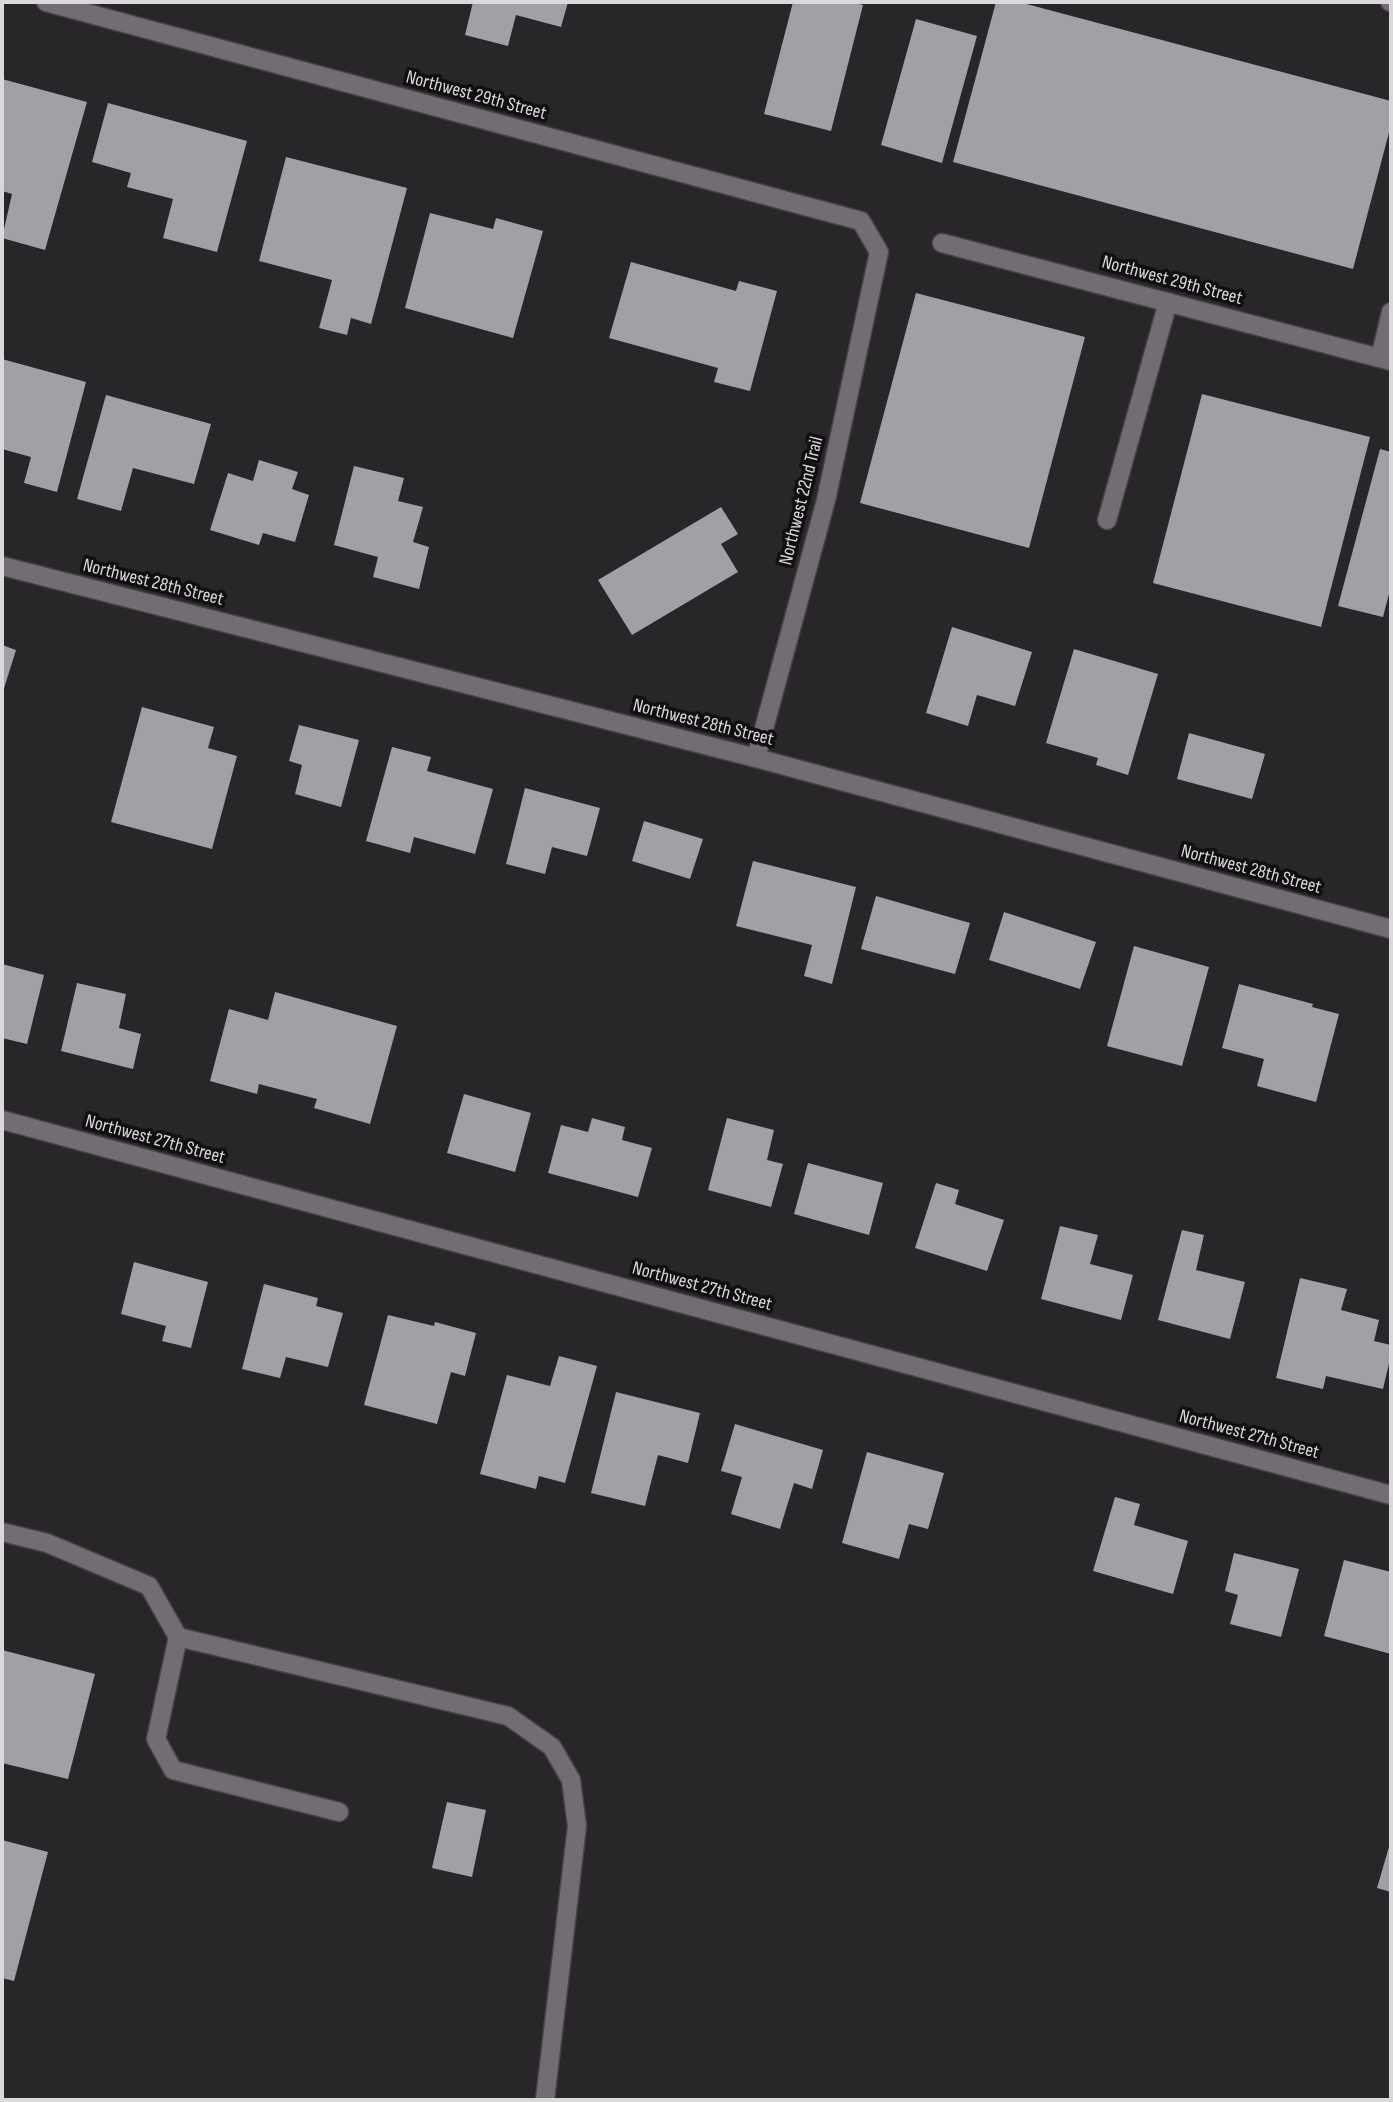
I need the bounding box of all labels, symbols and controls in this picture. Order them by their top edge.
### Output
street label: Northwest 29th Street [403,66,549,126]
street label: Northwest 29th Street [1099,251,1245,311]
street label: Northwest 22nd Trail [775,434,829,568]
street label: Northwest 28th Street [80,554,226,612]
street label: Northwest 28th Street [630,694,776,752]
street label: Northwest 28th Street [1178,840,1324,900]
street label: Northwest 27th Street [83,1110,227,1170]
street label: Northwest 27th Street [630,1257,774,1317]
street label: Northwest 27th Street [1177,1405,1321,1465]

